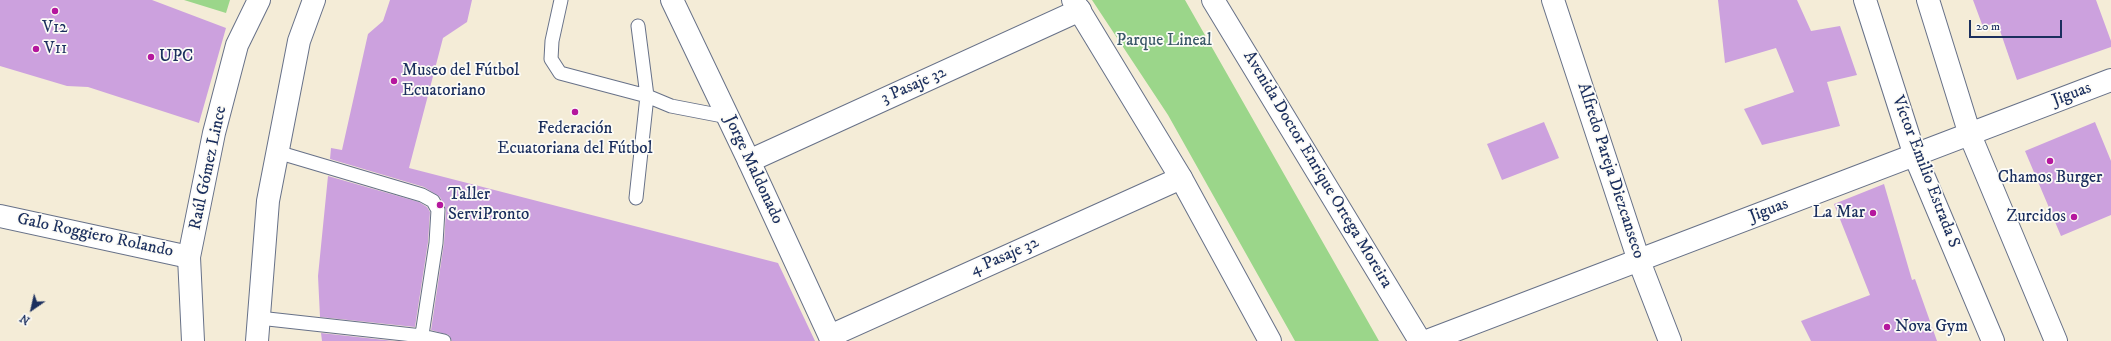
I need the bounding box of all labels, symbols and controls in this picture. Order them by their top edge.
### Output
marker: V12 [50,6,60,16]
scale bar [1971,12,2064,38]
place label: V12 [42,18,68,38]
text: 20 m [1976,19,2000,34]
park label: Parque Lineal [1116,31,1212,51]
place label: V11 [44,39,67,59]
marker: V11 [31,44,41,54]
place label: UPC [159,47,193,67]
street label: Avenida Doctor Enrique Ortega Moreira [1238,48,1396,292]
marker: UPC [146,52,156,62]
place label: Museo del Fútbol Ecuatoriano [402,61,519,101]
street label: 3 Pasaje 32 [878,63,950,109]
marker: Museo del Fútbol Ecuatoriano [389,76,399,86]
street label: Jiguas [2050,78,2094,112]
street label: Alfredo Pareja Diezcanseco [1572,80,1648,262]
street label: Víctor Emilio Estrada S [1887,93,1963,251]
street label: Raúl Gómez Lince [186,104,232,232]
marker: Federación Ecuatoriana del Fútbol [570,107,580,117]
street label: Jorge Maldonado [719,112,787,228]
place label: Federación Ecuatoriana del Fútbol [497,119,653,159]
marker: Chamos Burger [2045,156,2055,166]
place label: Chamos Burger [1998,168,2102,188]
place label: Taller ServiPronto [448,185,529,225]
street label: Jiguas [1747,194,1791,228]
marker: Taller ServiPronto [435,200,445,210]
place label: La Mar [1813,203,1865,223]
place label: Zurcidos [2006,207,2066,227]
marker: La Mar [1868,208,1878,218]
street label: Galo Roggiero Rolando [15,209,175,263]
marker: Zurcidos [2069,212,2079,222]
street label: 4 Pasaje 32 [968,233,1042,281]
north arrow [12,289,52,329]
text: N [18,311,33,327]
place label: Nova Gym [1895,317,1968,337]
marker: Nova Gym [1882,322,1892,332]

